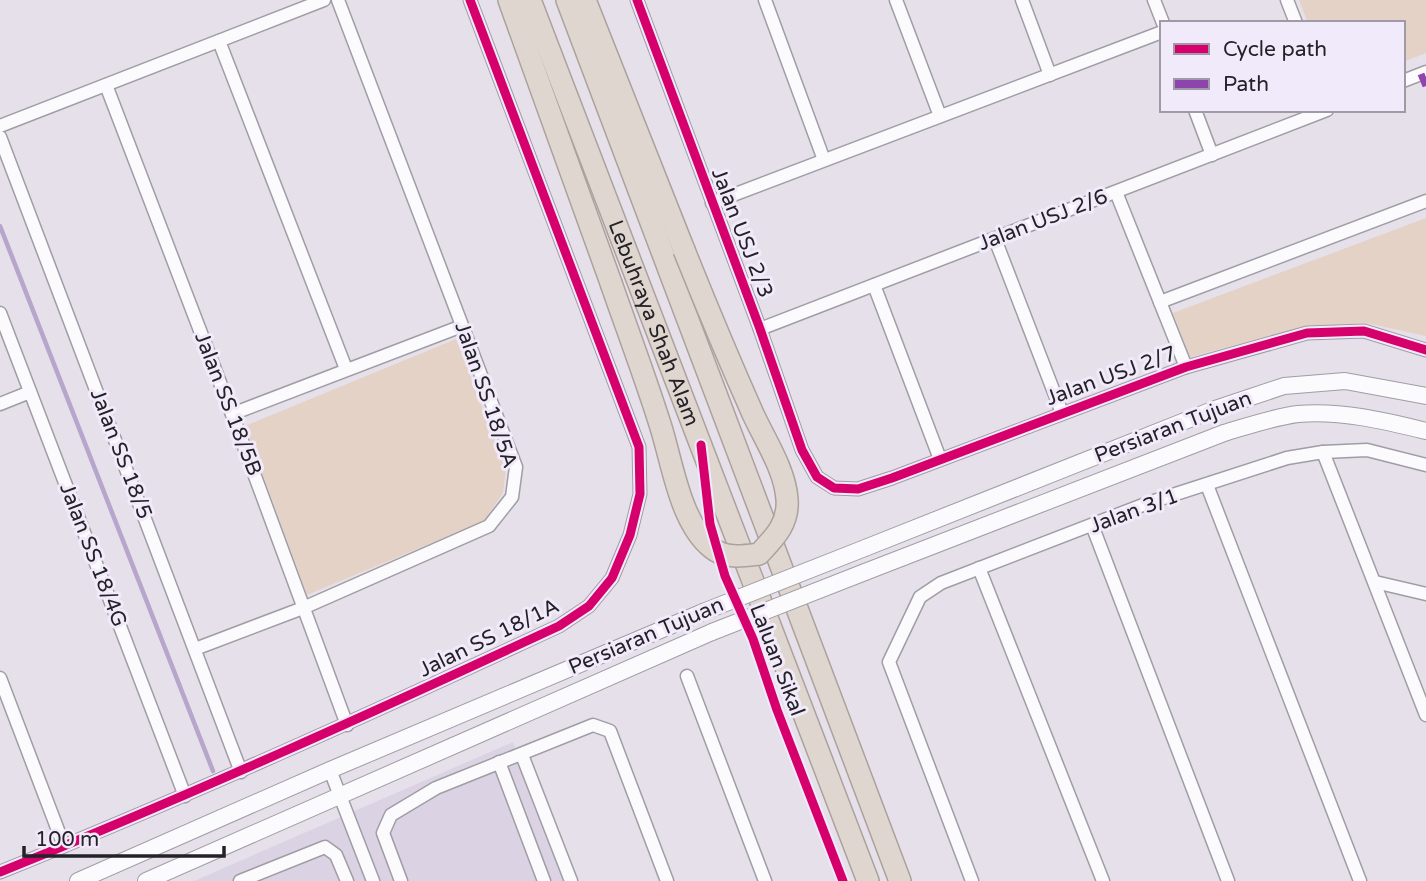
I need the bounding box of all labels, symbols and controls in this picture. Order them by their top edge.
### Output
legend [1160,21,1405,112]
text: Cycle path [1223,37,1327,62]
text: Path [1223,72,1269,97]
street label: Jalan USJ 2/3 [706,165,778,301]
street label: Jalan USJ 2/6 [975,184,1111,256]
street label: Lebuhraya Shah Alam [603,217,705,430]
street label: Jalan SS 18/5A [449,319,523,471]
street label: Jalan SS 18/5B [189,329,267,479]
street label: Jalan USJ 2/7 [1042,341,1180,411]
street label: Jalan SS 18/5 [85,386,157,522]
street label: Persiaran Tujuan [1091,386,1255,468]
street label: Jalan SS 18/4G [54,480,132,630]
street label: Jalan 3/1 [1086,483,1182,539]
street label: Persiaran Tujuan [565,592,727,680]
street label: Jalan SS 18/1A [415,593,563,683]
street label: Laluan Sikal [744,600,810,720]
scale bar [24,814,224,858]
text: 100 m [35,827,99,852]

